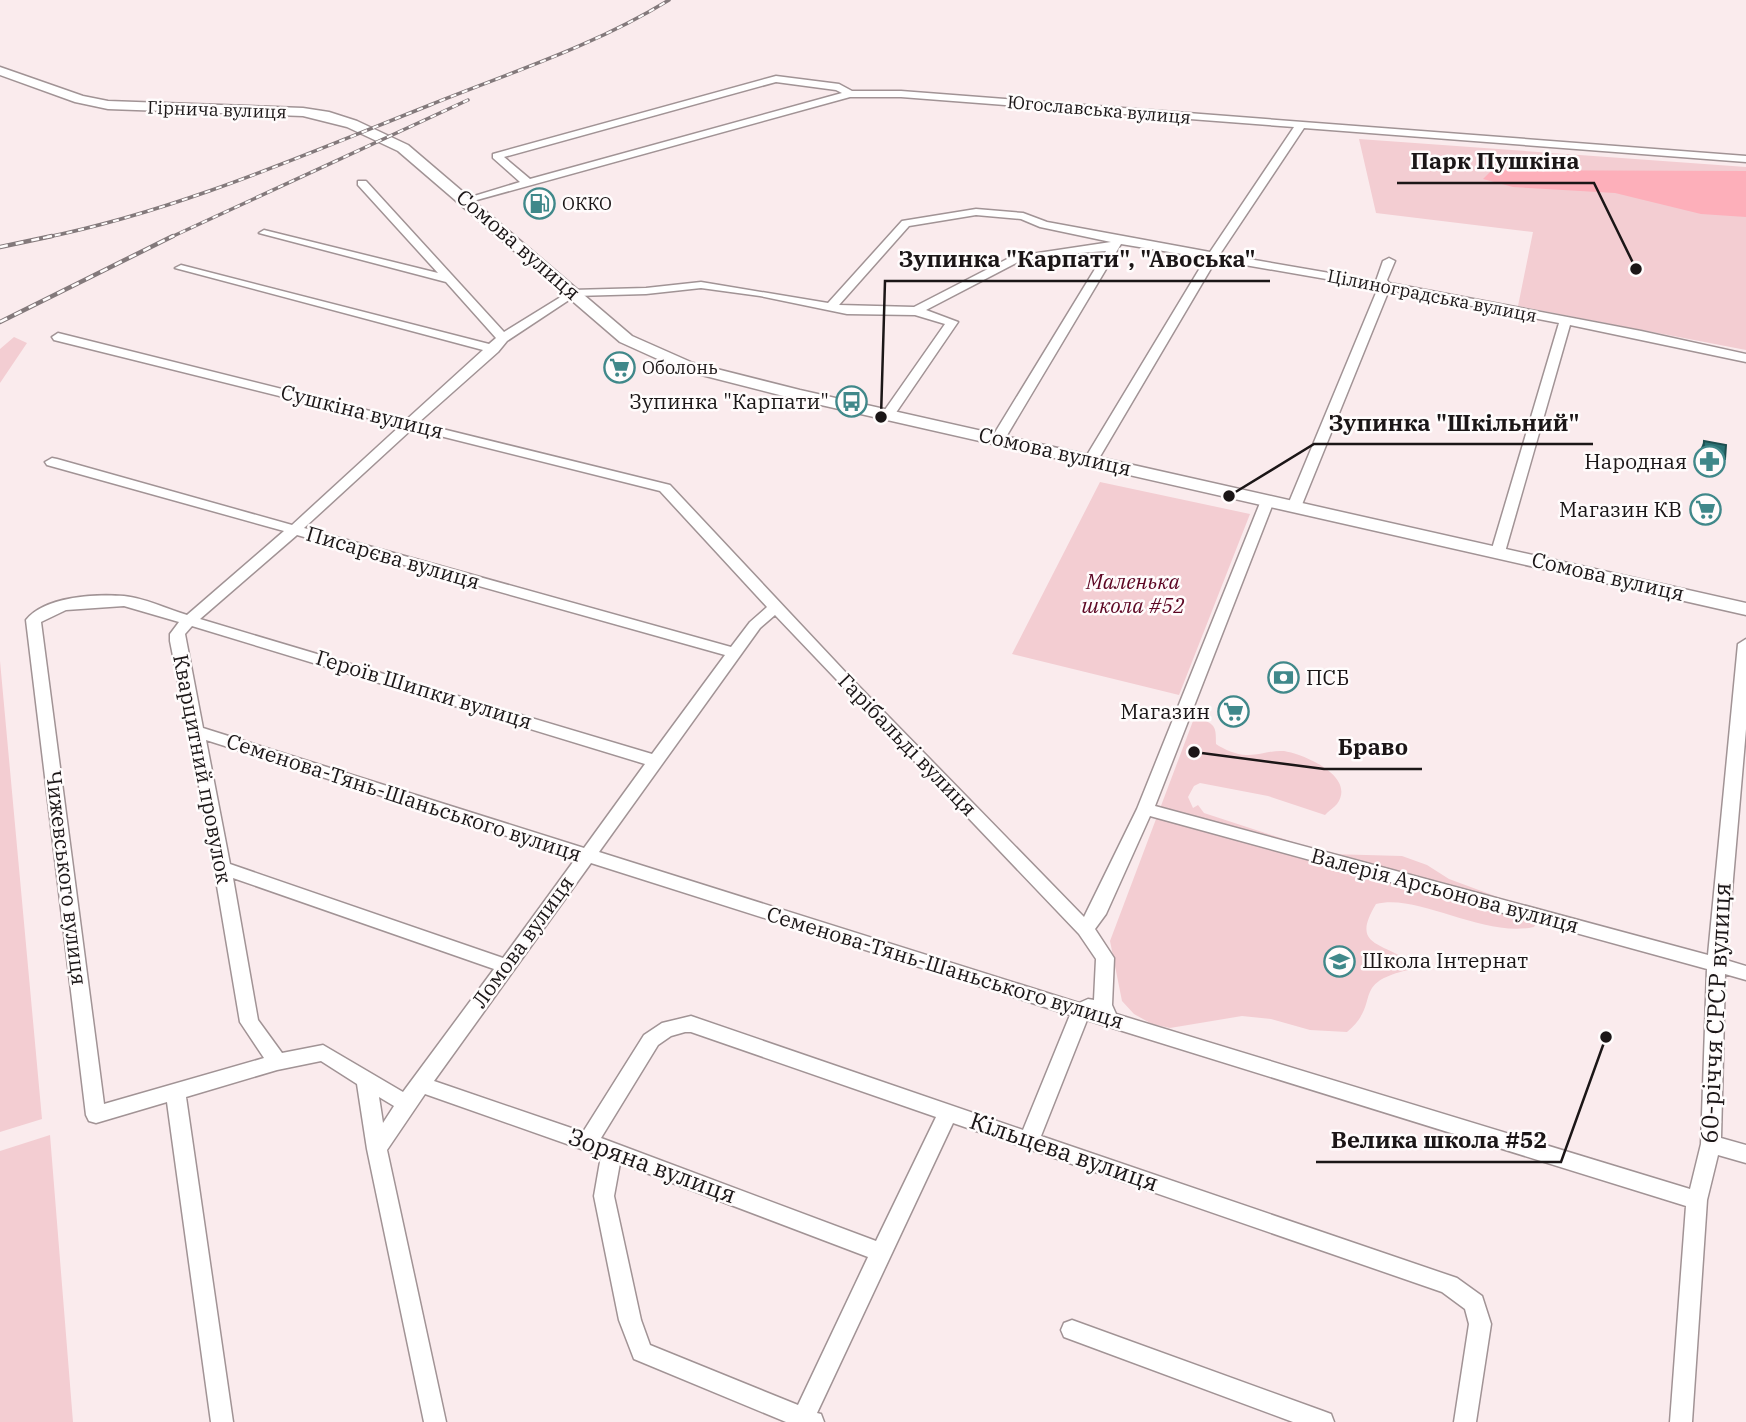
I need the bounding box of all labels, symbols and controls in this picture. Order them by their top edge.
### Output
street label: Югославська вулиця [1006,90,1192,129]
street label: Гірнича вулиця [147,96,287,123]
callout: Парк Пушкіна [1397,139,1594,183]
text: Парк Пушкіна [1410,145,1580,175]
street label: Сомова вулиця [451,183,587,306]
fuel station icon: ОККО [522,187,556,221]
place label: ОККО [562,192,612,215]
callout: Зупинка "Карпати", "Авоська" [885,237,1270,281]
text: Зупинка "Карпати", "Авоська" [898,243,1256,273]
street label: Цілиноградська вулиця [1325,264,1539,327]
supermarket icon: Оболонь [602,351,636,385]
place label: Оболонь [642,356,718,379]
street label: Сушкіна вулиця [278,377,447,445]
bus stop icon: Зупинка "Карпати" [835,385,869,419]
place label: Зупинка "Карпати" [629,387,829,415]
callout: Зупинка "Шкільний" [1314,400,1593,444]
text: Зупинка "Шкільний" [1329,407,1579,437]
street label: Сомова вулиця [976,420,1134,482]
pharmacy icon: Народная [1693,445,1727,479]
place label: Народная [1584,447,1687,475]
supermarket icon: Магазин КВ [1688,493,1722,527]
place label: Магазин КВ [1559,495,1682,523]
street label: Писарєва вулиця [303,519,483,595]
street label: Сомова вулиця [1529,545,1687,607]
park label: Маленька школа #52 [1081,567,1185,619]
street label: Героїв Шипки вулиця [313,643,536,735]
street label: Кварцитний провулок [167,652,239,886]
bank icon: ПСБ [1266,661,1300,695]
place label: ПСБ [1306,663,1349,691]
street label: Гарібальді вулиця [832,667,983,822]
supermarket icon: Магазин [1216,695,1250,729]
place label: Магазин [1120,697,1210,725]
callout: Браво [1324,725,1422,769]
street label: Семенова-Тянь-Шаньського вулиця [223,726,585,868]
text: Браво [1338,731,1408,761]
street label: Чижевського вулиця [40,769,94,987]
street label: Валерія Арсьонова вулиця [1308,841,1582,939]
street label: Ломова вулиця [465,870,580,1013]
street label: 60-річчя СРСР вулиця [1692,882,1738,1144]
street label: Семенова-Тянь-Шаньського вулиця [763,899,1127,1035]
school or university icon: Школа Інтернат [1322,944,1356,978]
place label: Школа Інтернат [1362,946,1528,974]
street label: Кільцева вулиця [966,1104,1163,1198]
callout: Велика школа #52 [1316,1118,1561,1162]
street label: Зоряна вулиця [564,1120,741,1210]
text: Велика школа #52 [1331,1124,1547,1154]

